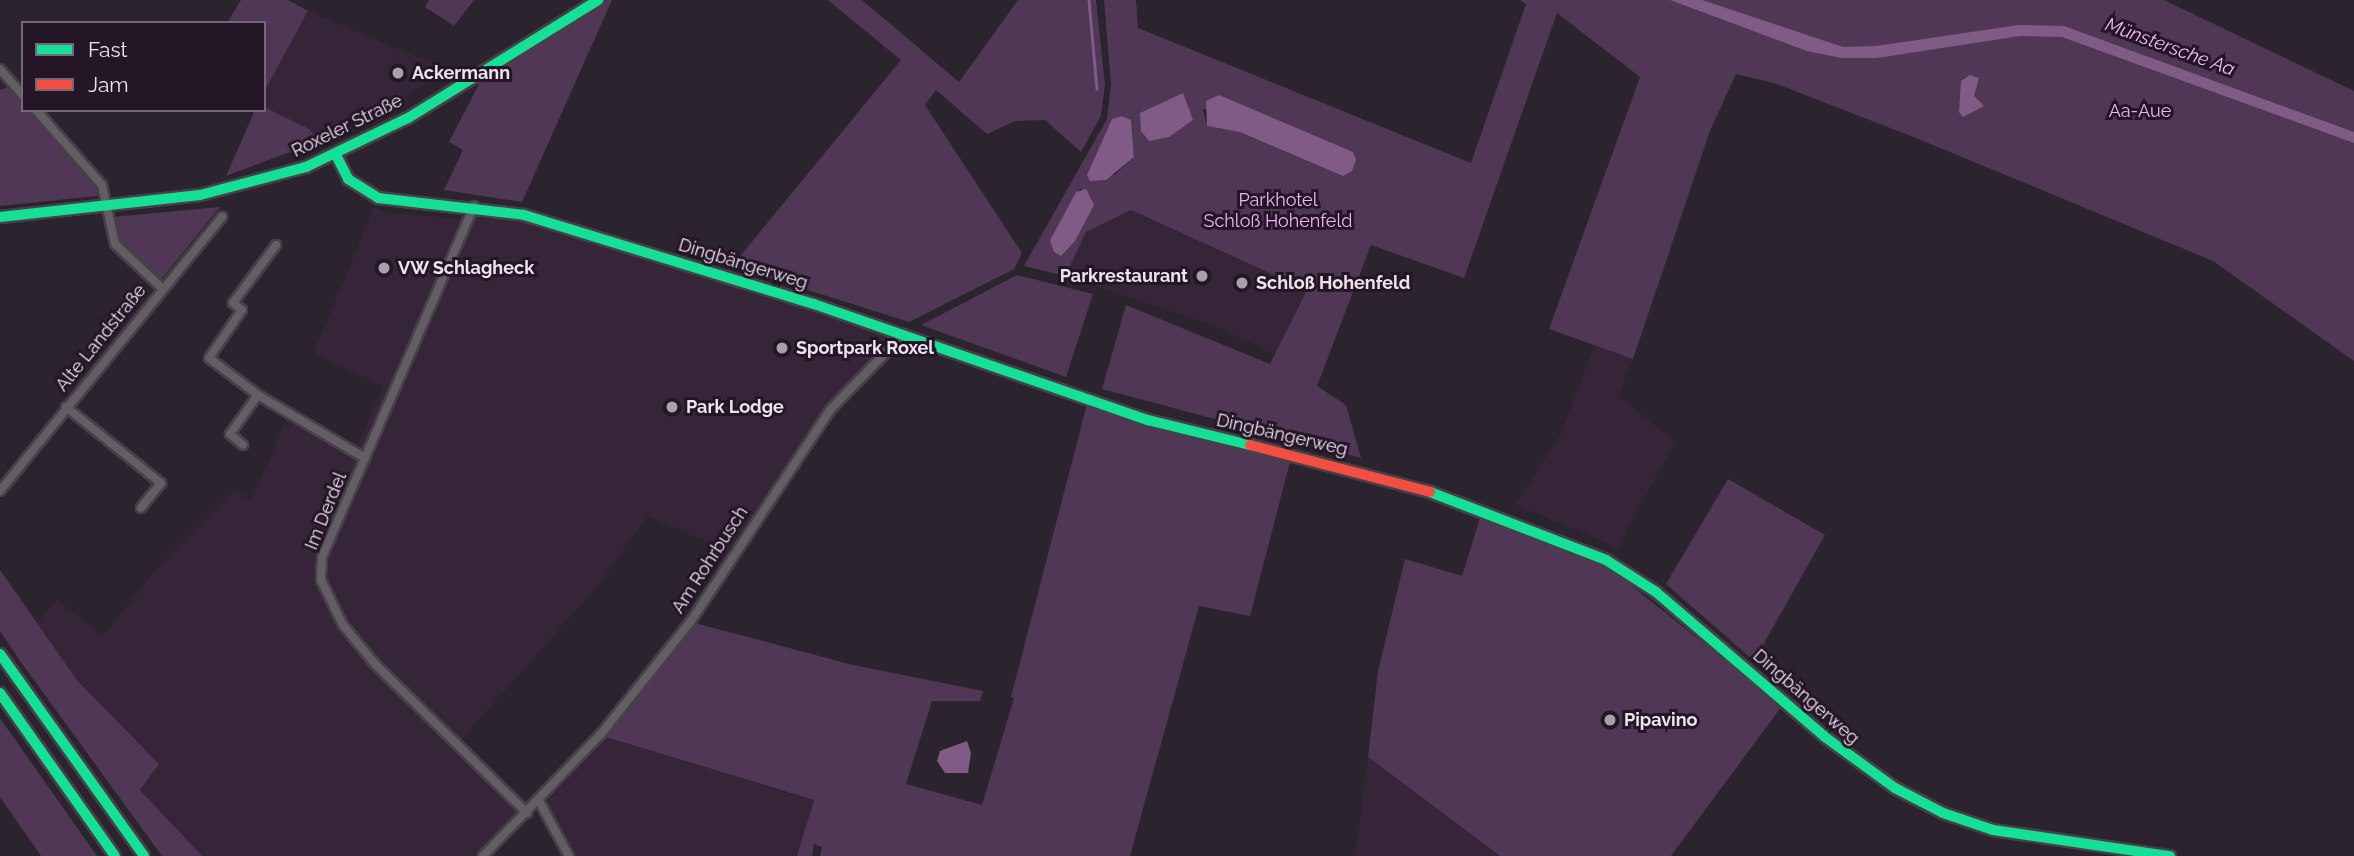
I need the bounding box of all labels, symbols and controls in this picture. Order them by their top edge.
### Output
water label: Münstersche Aa [2102,13,2238,81]
legend [21,21,266,112]
text: Fast [88,37,128,62]
place label: Ackermann [412,62,510,84]
marker: Ackermann [390,65,406,81]
text: Jam [88,72,129,97]
street label: Roxeler Straße [288,90,406,162]
park label: Aa-Aue [2109,100,2171,122]
park label: Parkhotel Schloß Hohenfeld [1203,190,1353,232]
street label: Dingbängerweg [676,234,810,294]
place label: VW Schlagheck [398,257,535,279]
marker: VW Schlagheck [376,260,392,276]
place label: Parkrestaurant [1060,265,1188,287]
marker: Parkrestaurant [1194,268,1210,284]
place label: Schloß Hohenfeld [1256,272,1410,294]
marker: Schloß Hohenfeld [1234,275,1250,291]
street label: Alte Landstraße [51,280,151,396]
place label: Sportpark Roxel [796,337,934,359]
marker: Sportpark Roxel [774,340,790,356]
place label: Park Lodge [686,396,784,418]
marker: Park Lodge [664,399,680,415]
street label: Dingbängerweg [1214,409,1350,461]
street label: Im Derdel [301,469,351,553]
street label: Am Rohrbusch [667,502,753,618]
street label: Dingbängerweg [1748,645,1864,749]
place label: Pipavino [1624,709,1697,731]
marker: Pipavino [1602,712,1618,728]

